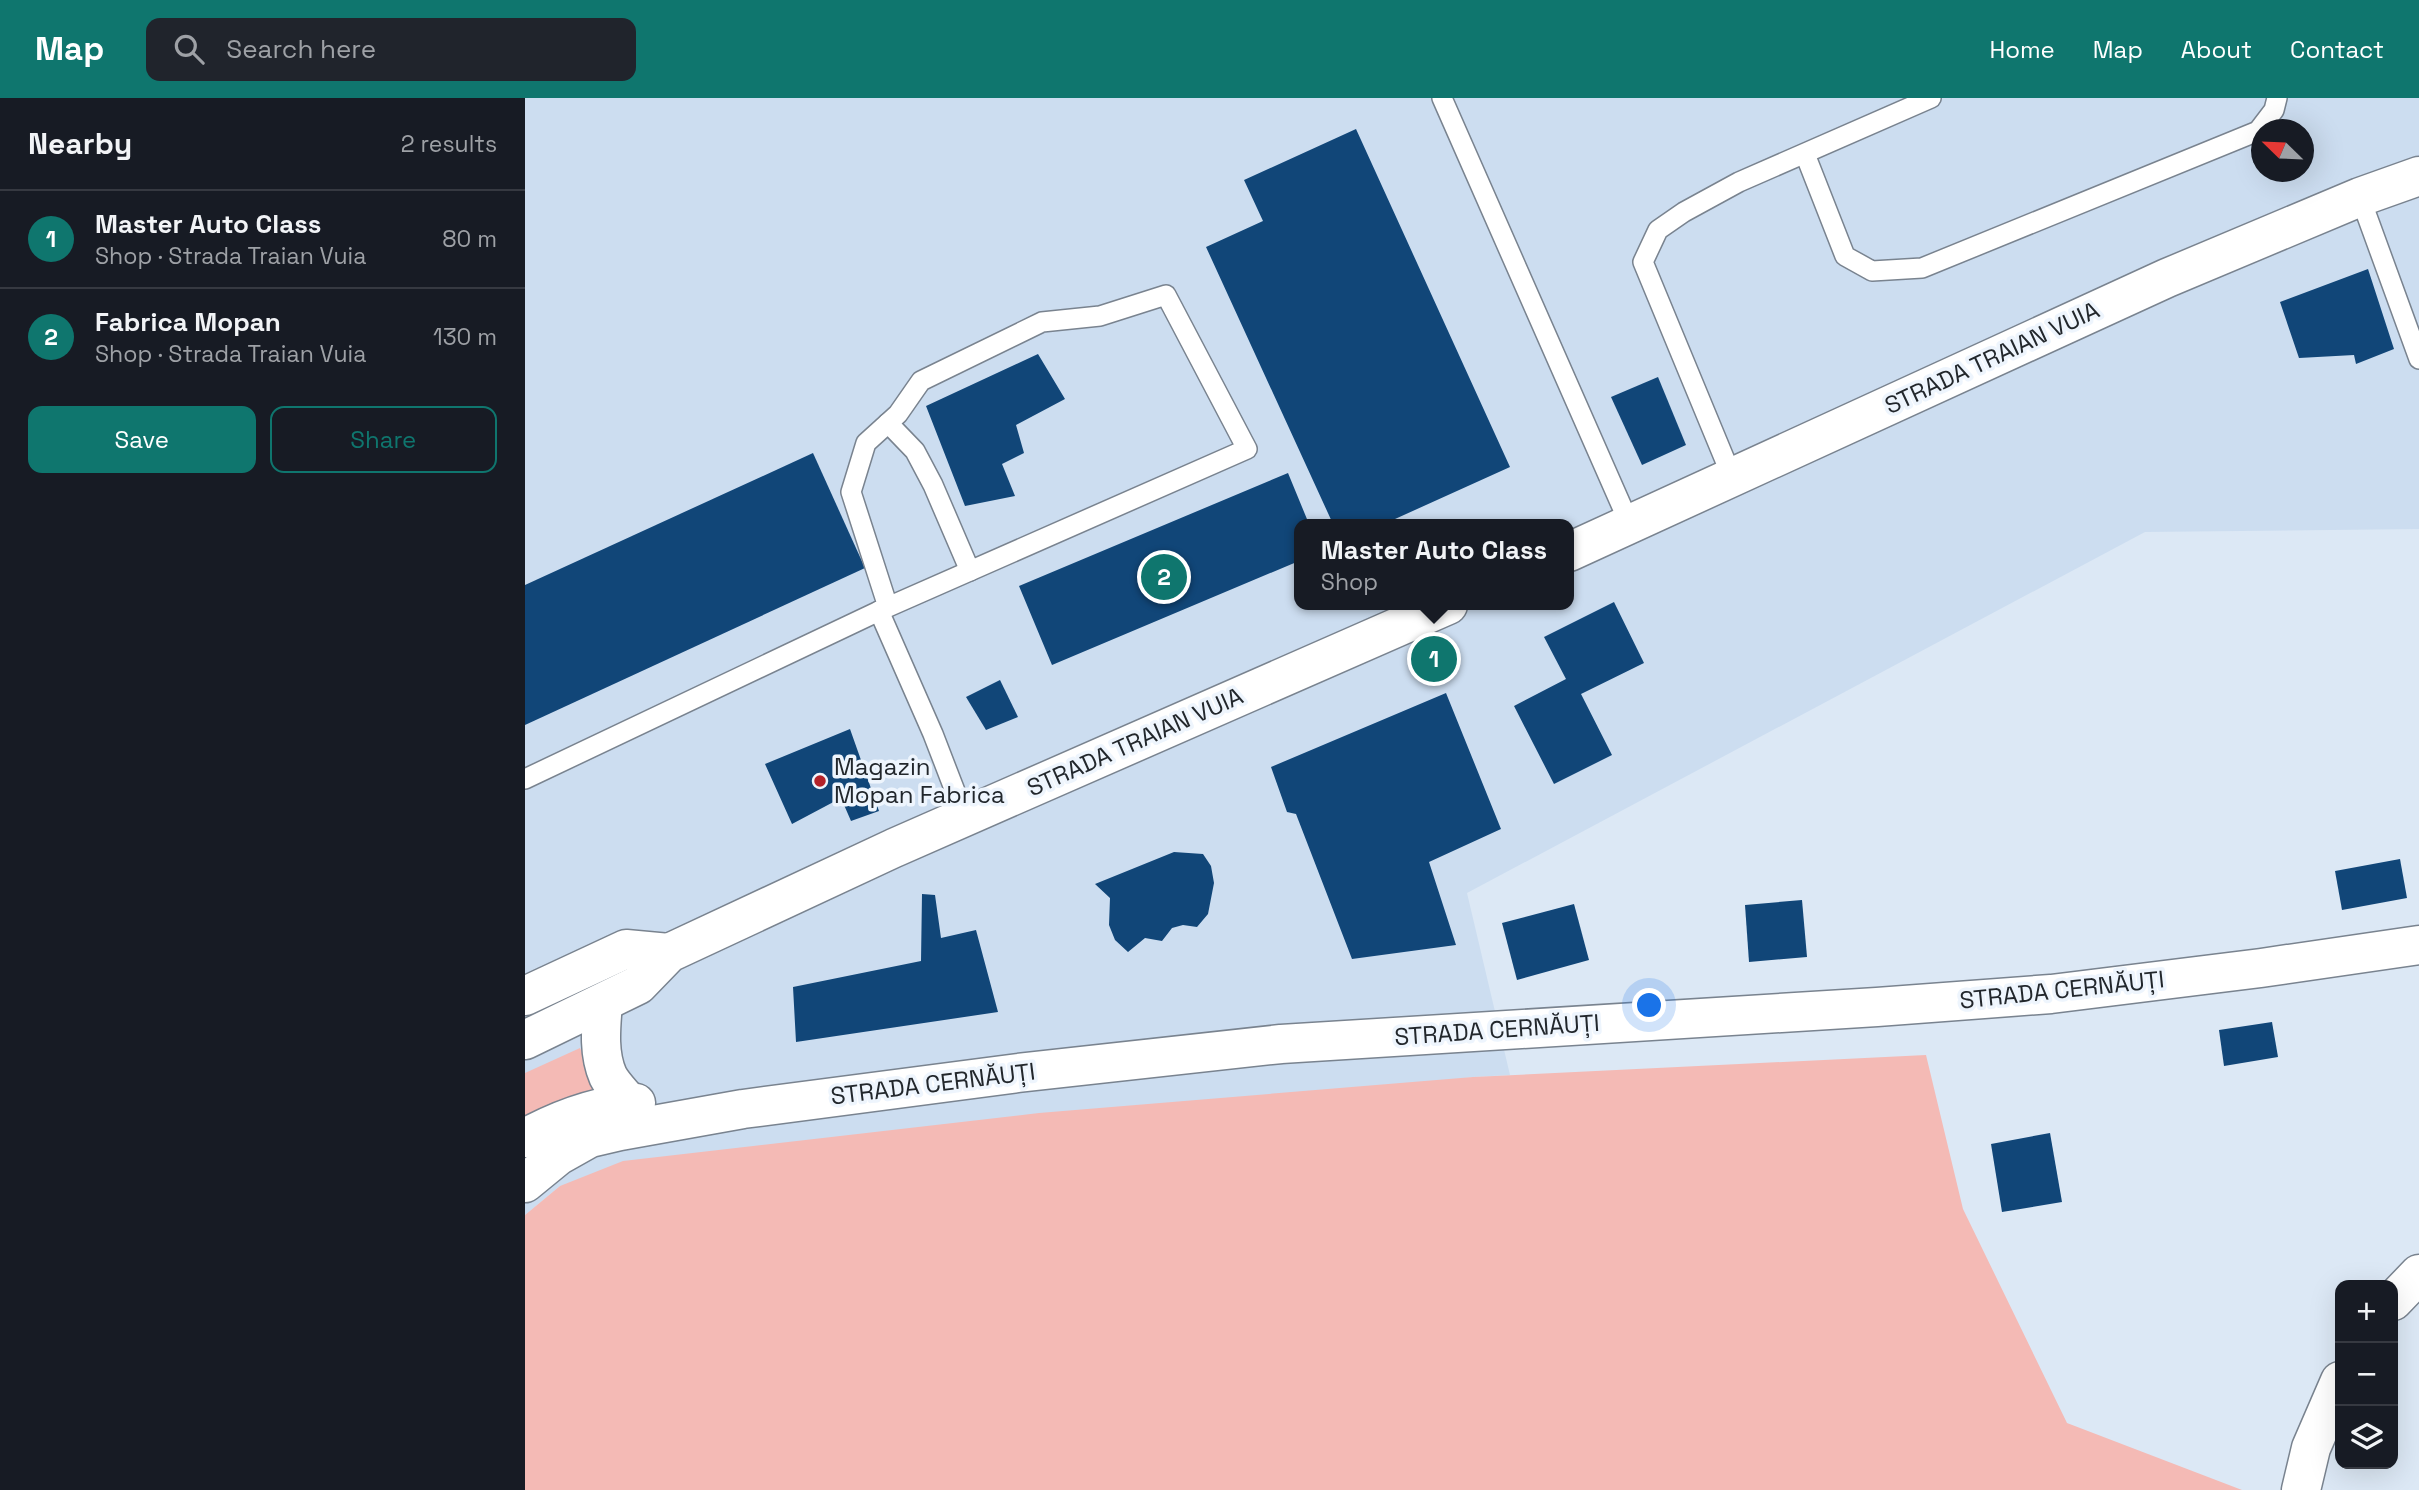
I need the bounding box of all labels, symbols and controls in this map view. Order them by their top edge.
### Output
search box [146,18,636,81]
text: Map [35,28,104,70]
icon: search [170,30,208,68]
text: Search here [226,32,376,66]
text: Home [1989,34,2055,65]
text: Map [2093,34,2143,65]
text: About [2181,34,2252,65]
text: Contact [2290,34,2384,65]
north arrow [2251,119,2314,182]
text: Nearby [28,124,132,163]
text: 2 results [401,129,497,159]
text: Master Auto Class [95,207,321,241]
text: 1 [46,224,56,254]
text: 80 m [442,224,497,254]
text: Shop · Strada Traian Vuia [95,241,366,271]
street label: STRADA TRAIAN VUIA [1879,294,2104,421]
text: Fabrica Mopan [95,305,281,339]
text: 2 [44,322,58,352]
text: 130 m [433,322,497,352]
text: Shop · Strada Traian Vuia [95,339,366,369]
button: Save [28,406,256,473]
button: Share [270,406,497,473]
popup [1294,519,1574,610]
text: Master Auto Class [1321,533,1547,567]
pin: 2 [1141,551,1187,603]
text: Shop [1321,567,1378,597]
pin: 1 [1411,633,1457,685]
street label: STRADA TRAIAN VUIA [1022,680,1248,803]
place label: Magazin Mopan Fabrica [834,751,1005,810]
marker: Magazin Mopan Fabrica [812,773,828,789]
street label: STRADA CERNĂUȚI [1958,963,2166,1016]
your location [1632,988,1666,1022]
street label: STRADA CERNĂUȚI [1393,1007,1601,1052]
street label: STRADA CERNĂUȚI [829,1056,1037,1111]
map controls [2335,1280,2398,1469]
button: + [2335,1280,2398,1343]
button: − [2335,1343,2398,1406]
button: layers [2335,1406,2398,1469]

